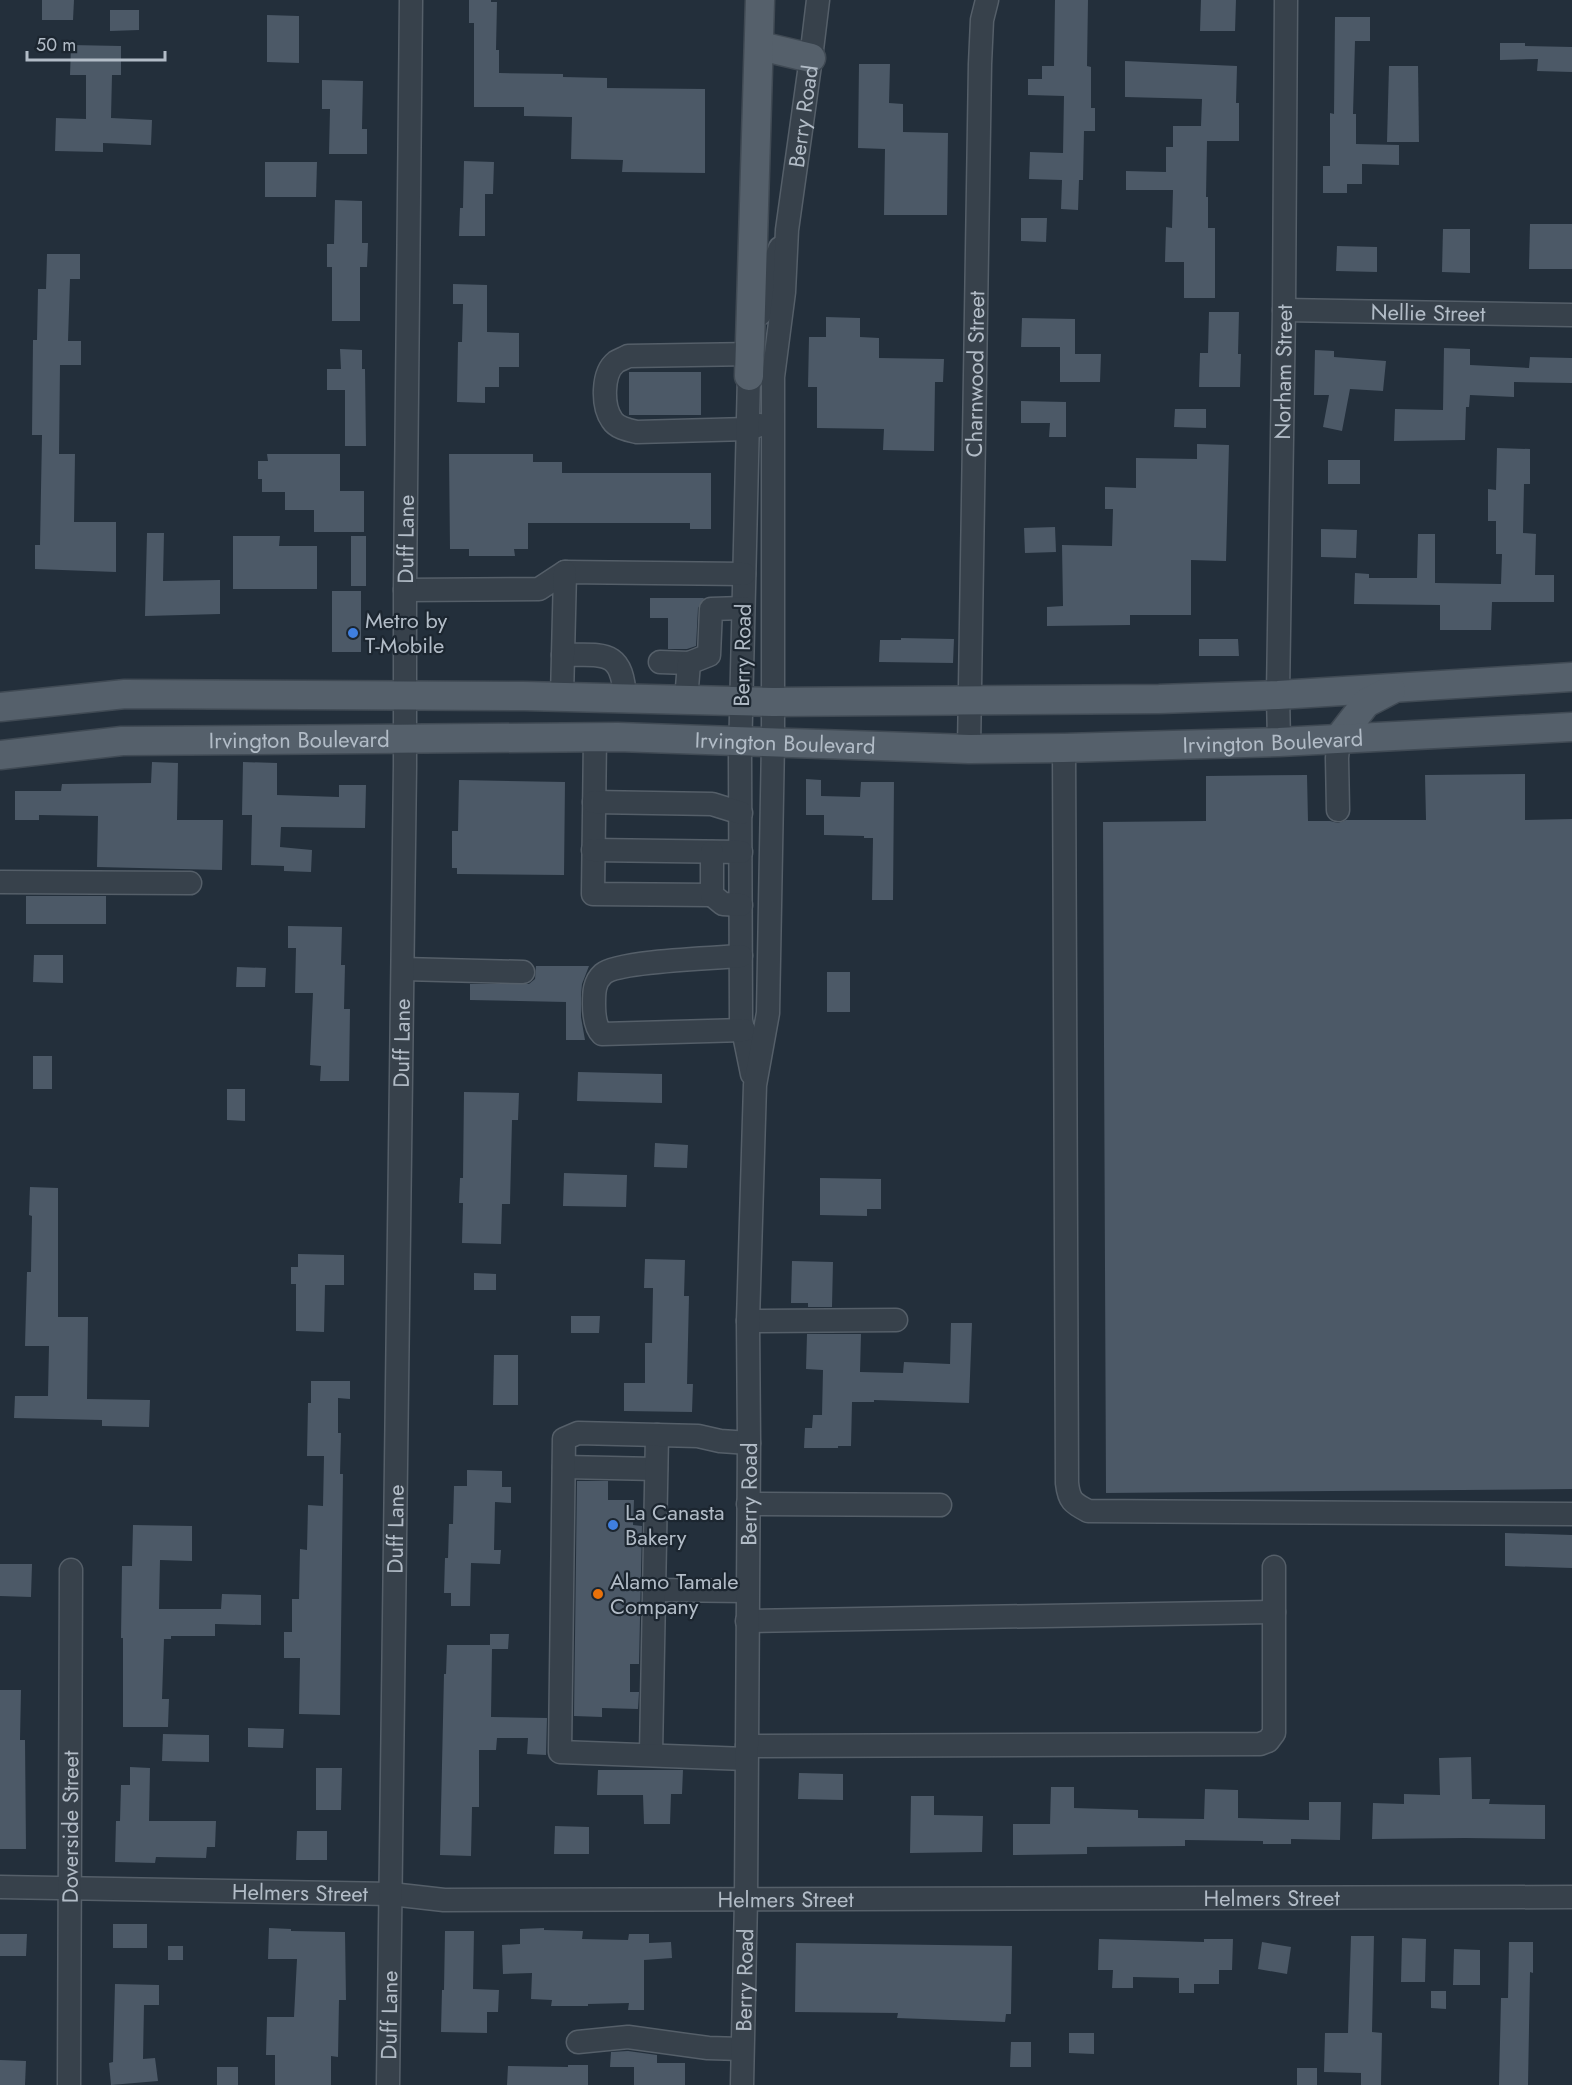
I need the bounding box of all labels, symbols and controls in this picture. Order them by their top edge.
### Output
scale bar [27,24,165,62]
text: 50 m [36,32,76,58]
street label: Berry Road [780,63,826,170]
street label: Charnwood Street [958,290,992,458]
street label: Nellie Street [1370,296,1486,330]
street label: Norham Street [1266,304,1300,440]
street label: Duff Lane [389,494,422,584]
street label: Berry Road [725,603,759,707]
place label: Metro by T-Mobile [365,604,447,661]
marker: Metro by T-Mobile [346,626,360,640]
street label: Irvington Boulevard [1182,722,1364,761]
street label: Irvington Boulevard [209,723,390,756]
street label: Irvington Boulevard [694,724,876,762]
street label: Duff Lane [385,998,418,1088]
street label: Berry Road [732,1442,765,1546]
street label: Duff Lane [379,1484,412,1574]
place label: La Canasta Bakery [625,1496,725,1553]
marker: La Canasta Bakery [606,1518,620,1532]
place label: Alamo Tamale Company [610,1565,739,1622]
marker: Alamo Tamale Company [591,1587,605,1601]
street label: Doverside Street [54,1750,86,1903]
street label: Helmers Street [232,1875,369,1910]
street label: Helmers Street [1203,1882,1340,1914]
street label: Helmers Street [717,1883,854,1915]
street label: Berry Road [727,1928,761,2032]
street label: Duff Lane [372,1970,405,2060]

